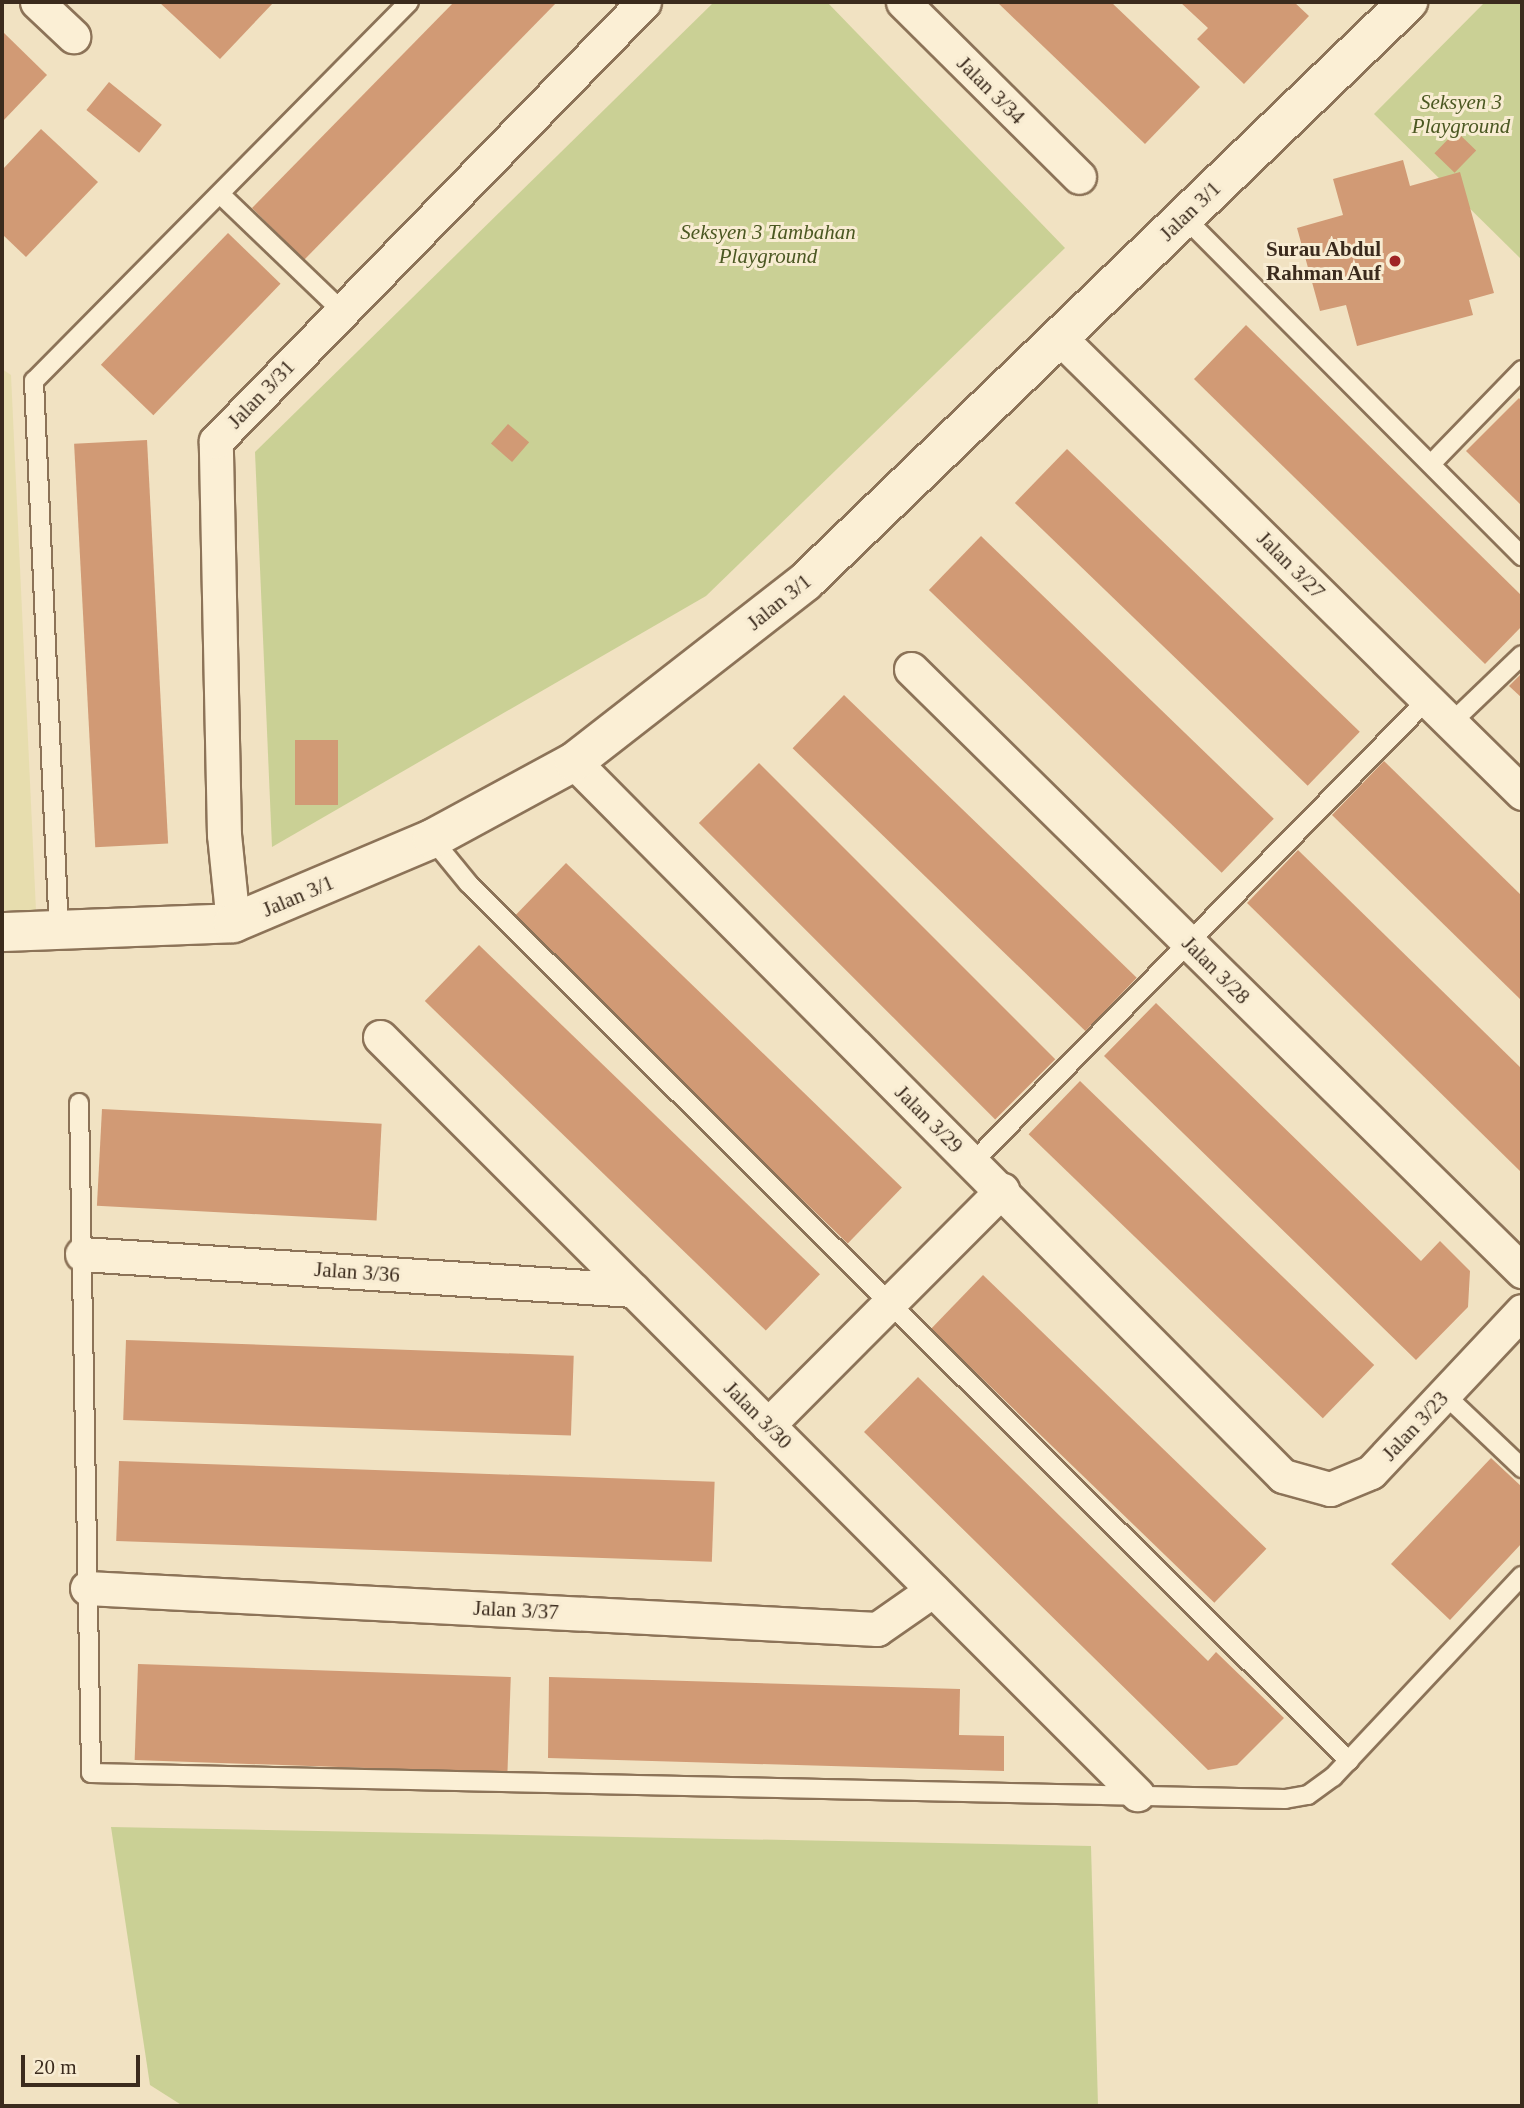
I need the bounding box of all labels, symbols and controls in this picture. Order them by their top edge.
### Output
street label: Jalan 3/34 [952,51,1030,129]
park label: Seksyen 3 Playground [1412,89,1510,139]
street label: Jalan 3/1 [1154,176,1226,246]
park label: Seksyen 3 Tambahan Playground [680,219,856,269]
place label: Surau Abdul Rahman Auf [1265,236,1381,286]
marker: Surau Abdul Rahman Auf [1387,253,1403,269]
street label: Jalan 3/31 [222,354,300,434]
street label: Jalan 3/27 [1252,526,1330,604]
street label: Jalan 3/1 [742,569,816,635]
street label: Jalan 3/1 [258,870,338,922]
street label: Jalan 3/28 [1177,931,1255,1009]
street label: Jalan 3/29 [890,1080,968,1158]
street label: Jalan 3/36 [313,1256,401,1288]
street label: Jalan 3/30 [719,1376,797,1454]
street label: Jalan 3/23 [1377,1386,1453,1466]
street label: Jalan 3/37 [473,1595,559,1625]
scale bar [24,2042,144,2086]
text: 20 m [34,2055,77,2079]

